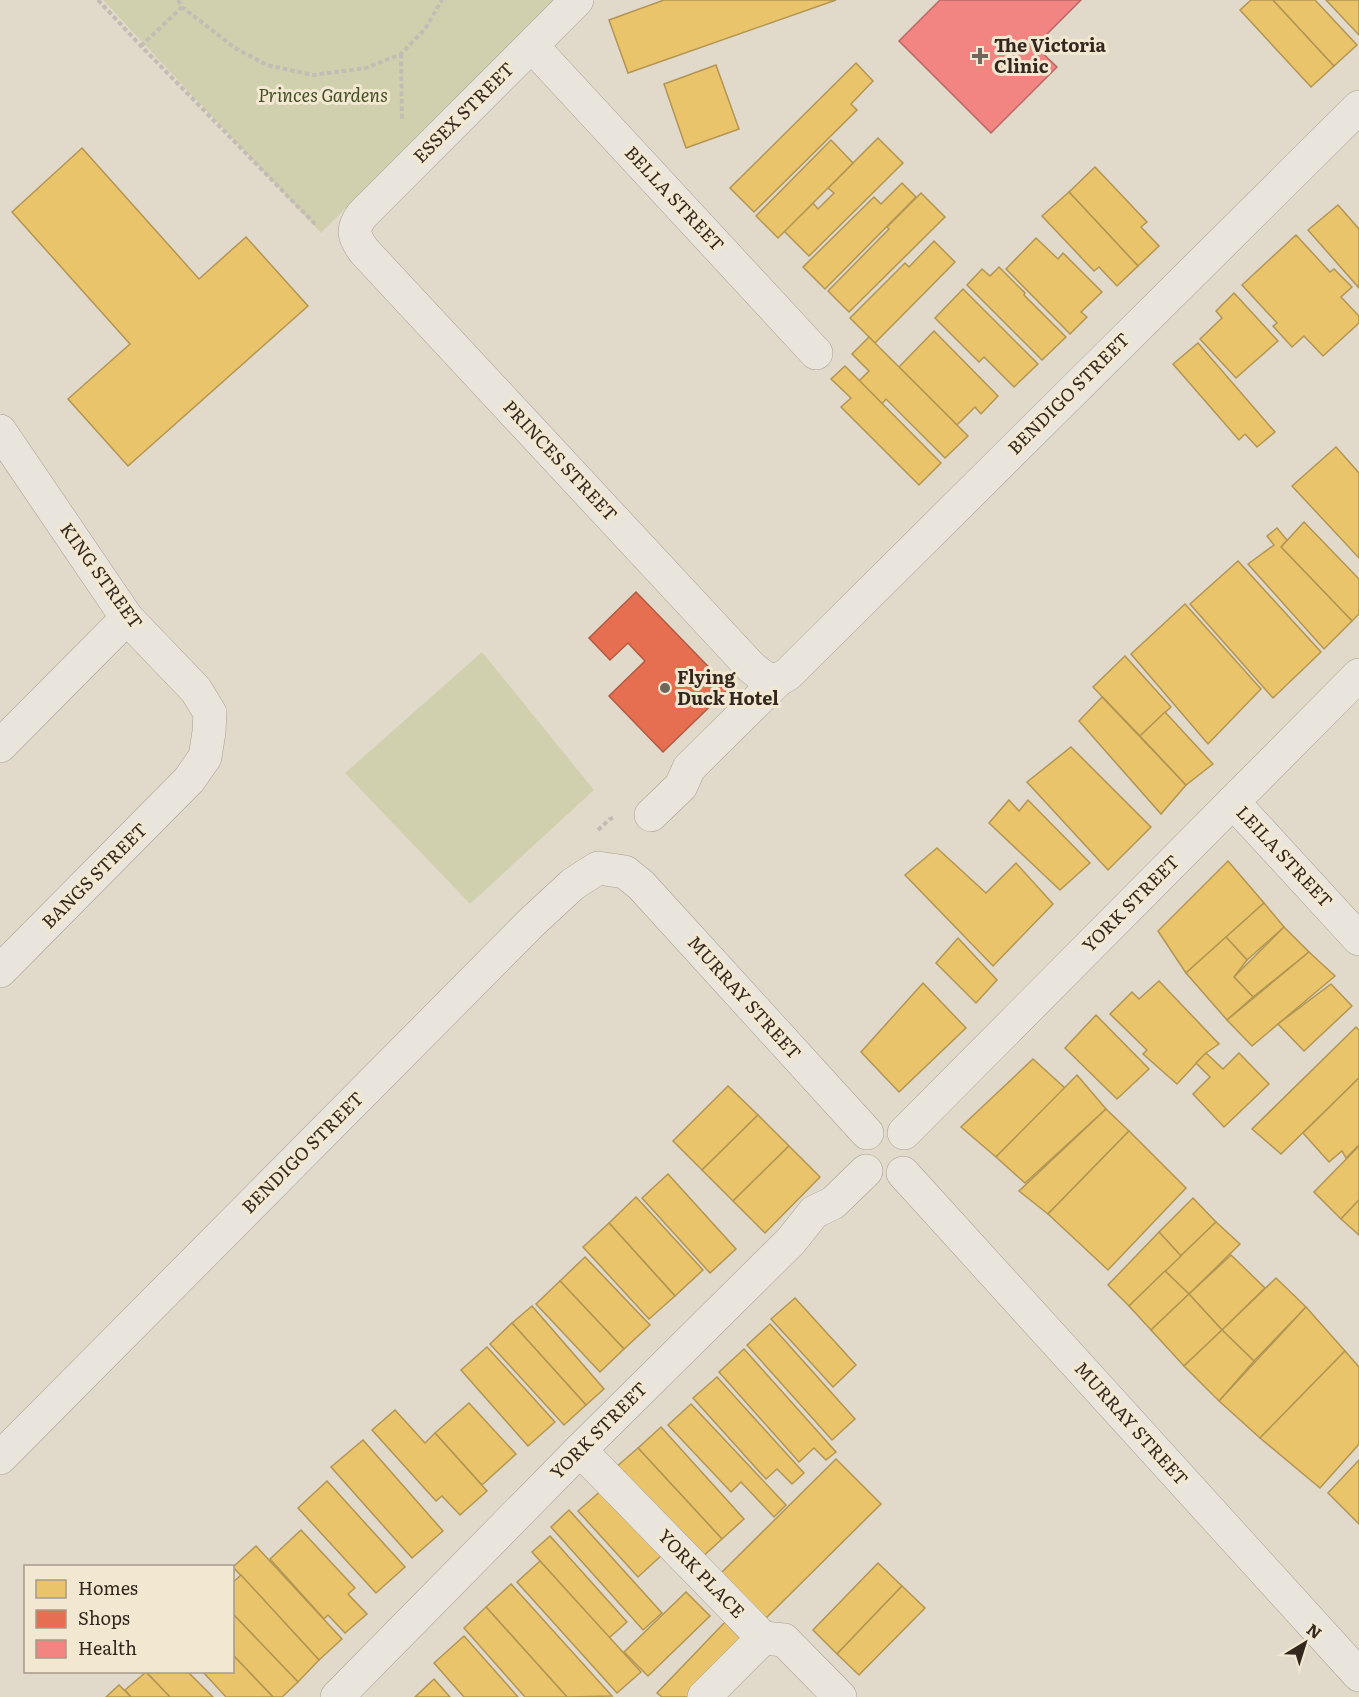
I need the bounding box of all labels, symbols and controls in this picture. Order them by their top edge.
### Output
place label: The Victoria Clinic [994,31,1107,79]
marker: The Victoria Clinic [971,47,989,65]
street label: ESSEX STREET [406,55,520,169]
park label: Princes Gardens [258,81,388,108]
street label: BELLA STREET [619,139,731,257]
street label: BENDIGO STREET [1001,326,1135,460]
street label: PRINCES STREET [498,393,624,527]
street label: KING STREET [54,516,150,634]
place label: Flying Duck Hotel [677,663,779,711]
marker: Flying Duck Hotel [658,681,672,695]
street label: LEILA STREET [1231,799,1340,913]
street label: BANGS STREET [35,816,153,934]
street label: YORK STREET [1075,848,1185,958]
street label: MURRAY STREET [682,929,808,1065]
street label: BENDIGO STREET [235,1085,369,1219]
street label: MURRAY STREET [1069,1355,1195,1491]
street label: YORK STREET [543,1375,653,1485]
street label: YORK PLACE [652,1522,752,1624]
legend [24,1565,234,1673]
text: Homes [78,1574,138,1601]
text: Shops [78,1604,130,1631]
north arrow [1275,1613,1335,1673]
text: N [1302,1617,1328,1644]
text: Health [78,1634,137,1661]

